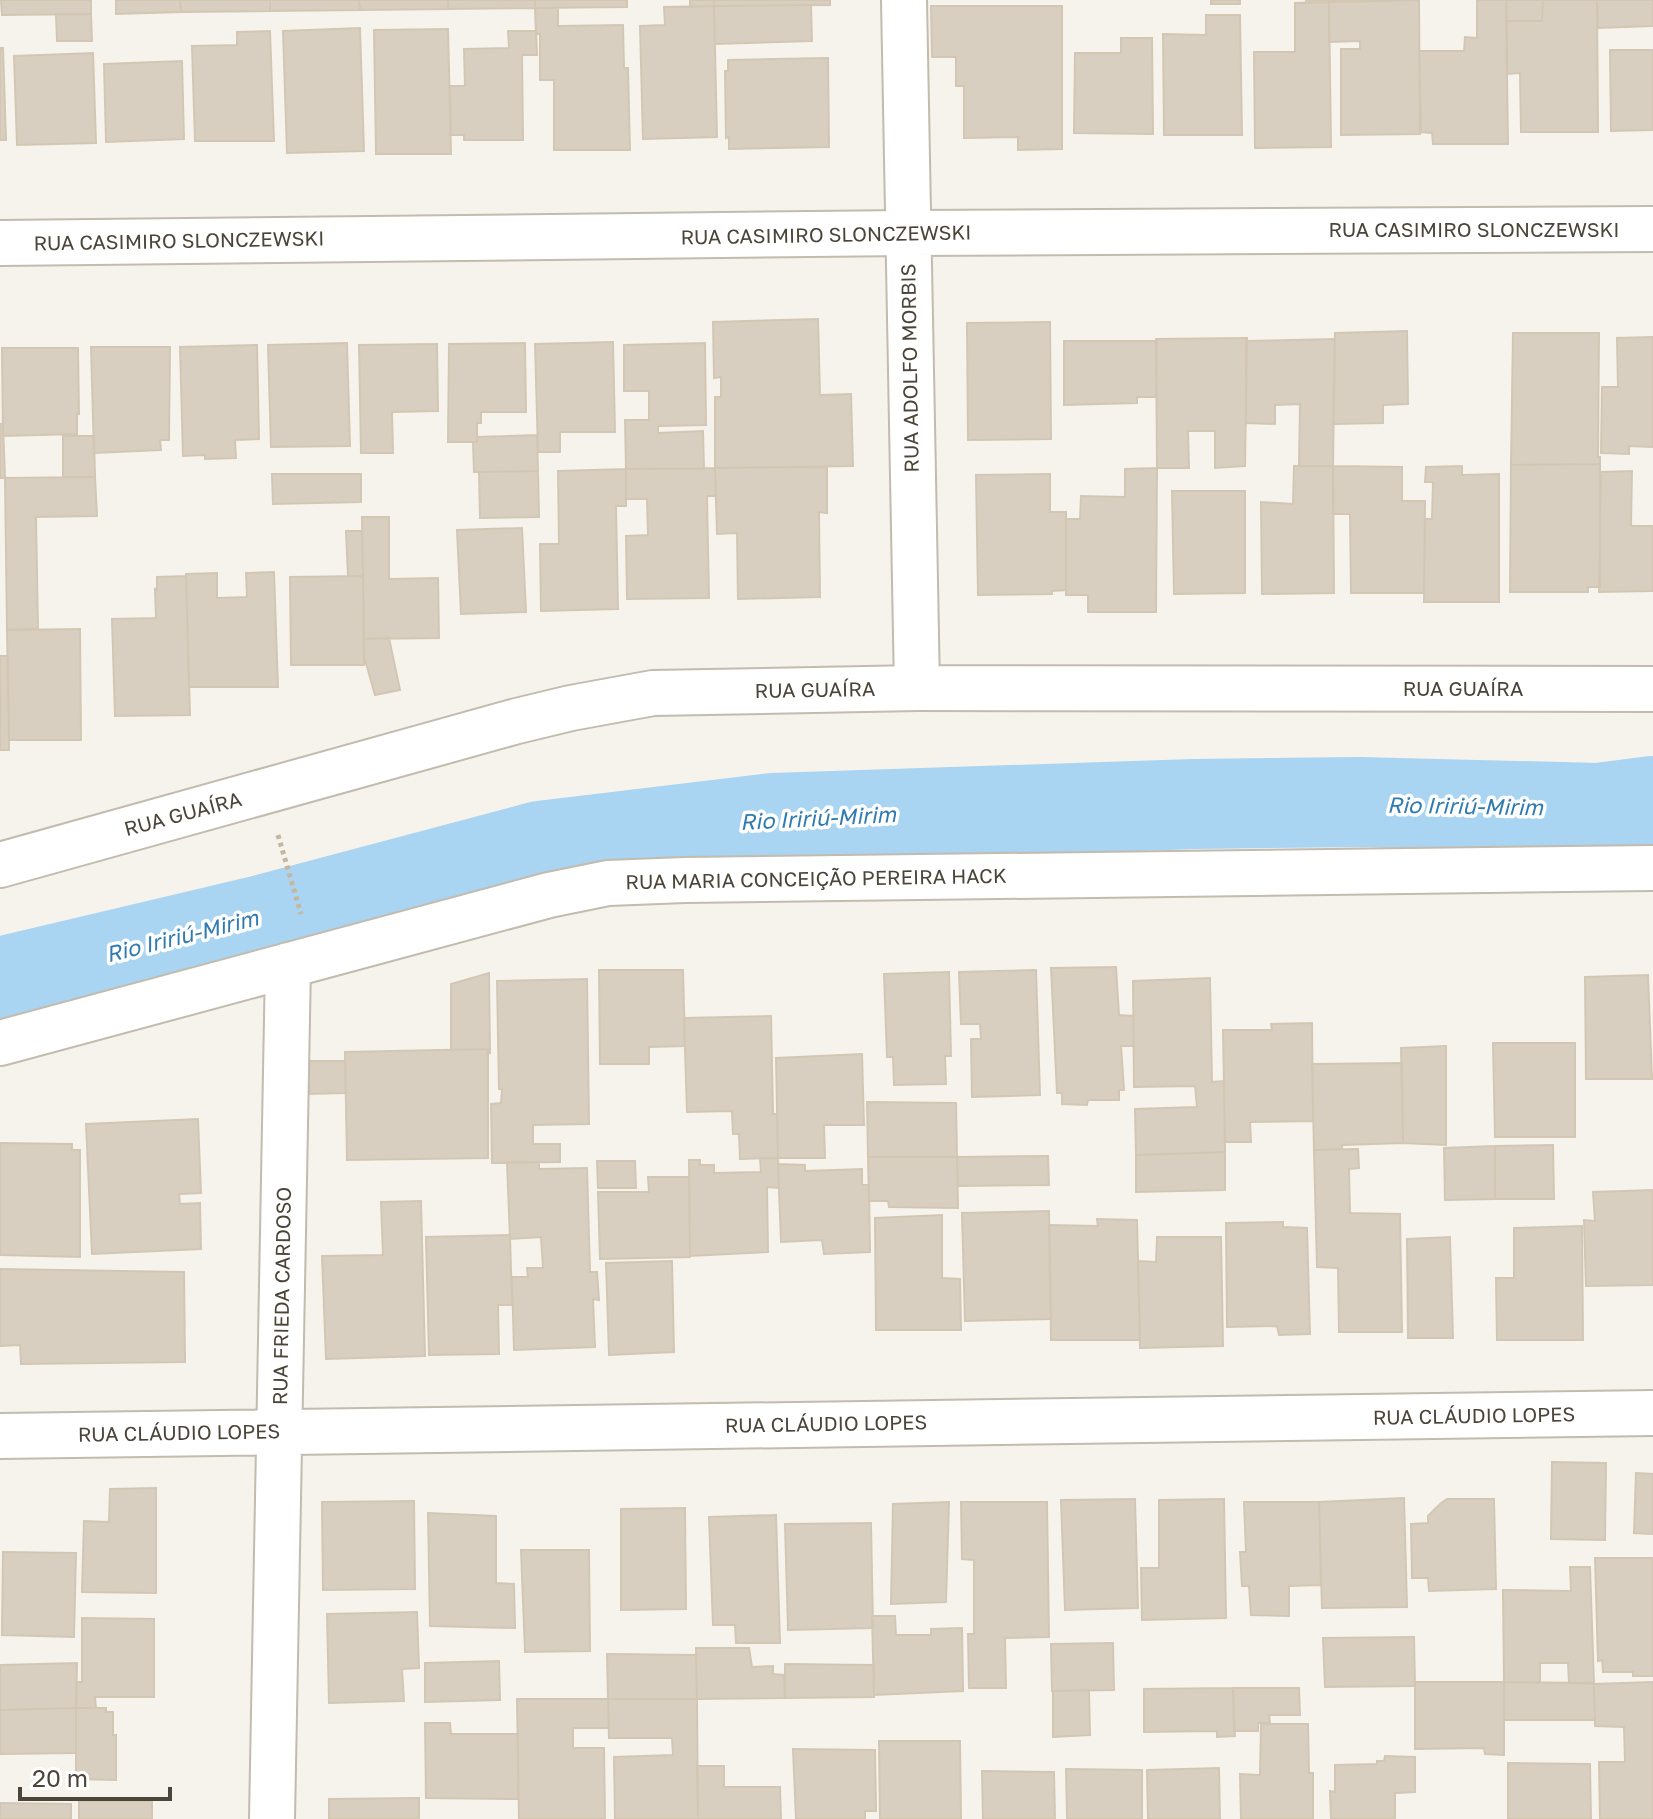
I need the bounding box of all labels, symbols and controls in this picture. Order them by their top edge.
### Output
street label: RUA CASIMIRO SLONCZEWSKI [1328,217,1620,241]
street label: RUA CASIMIRO SLONCZEWSKI [680,219,972,249]
street label: RUA CASIMIRO SLONCZEWSKI [33,225,325,255]
street label: RUA ADOLFO MORBIS [895,263,923,473]
street label: RUA GUAÍRA [754,676,875,702]
street label: RUA GUAÍRA [1403,676,1523,700]
street label: RUA GUAÍRA [121,786,244,840]
water label: Rio Iririú-Mirim [1387,791,1545,820]
water label: Rio Iririú-Mirim [739,800,898,835]
street label: RUA MARIA CONCEIÇÃO PEREIRA HACK [625,863,1007,893]
water label: Rio Iririú-Mirim [103,903,262,967]
street label: RUA FRIEDA CARDOSO [267,1187,295,1405]
street label: RUA CLÁUDIO LOPES [1373,1401,1575,1429]
street label: RUA CLÁUDIO LOPES [725,1409,927,1437]
street label: RUA CLÁUDIO LOPES [78,1418,280,1446]
scale bar [20,1751,170,1801]
text: 20 m [32,1763,88,1792]

